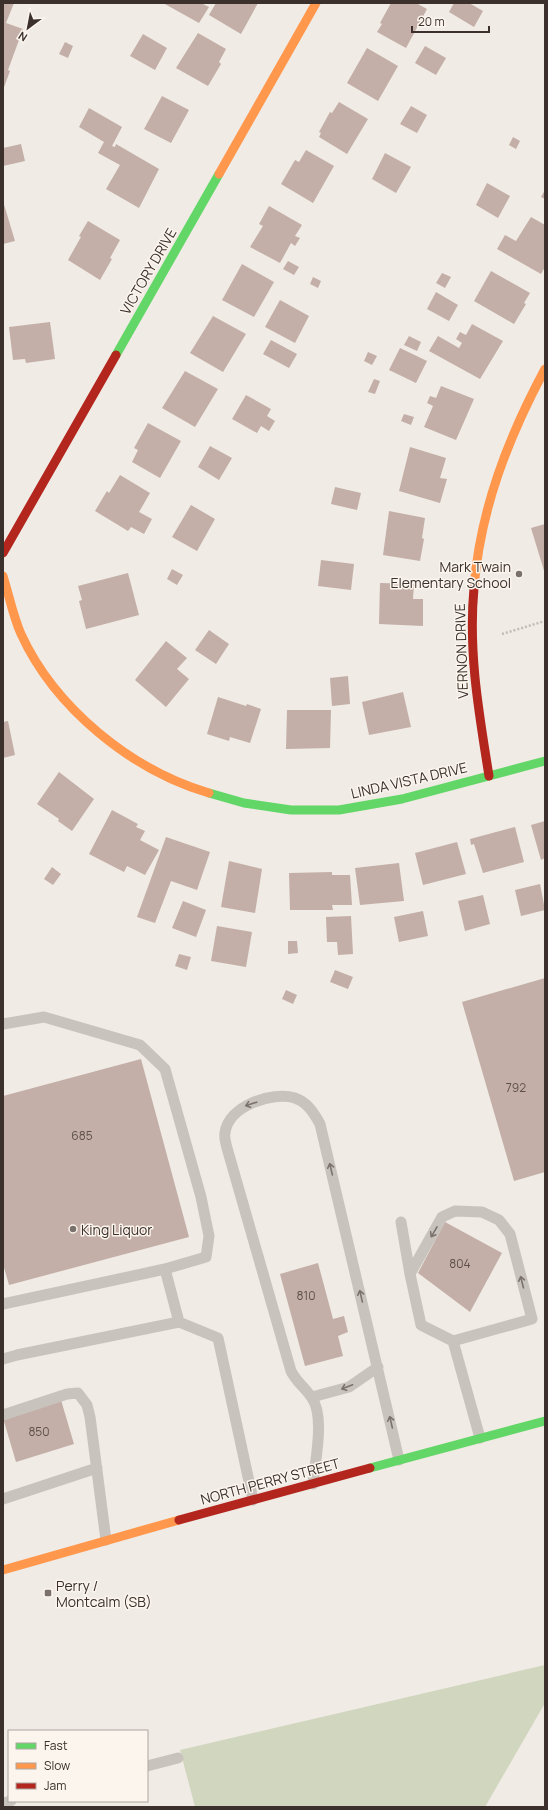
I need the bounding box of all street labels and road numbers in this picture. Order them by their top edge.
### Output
street label: VICTORY DRIVE [116,224,180,318]
street label: VERNON DRIVE [450,603,472,699]
street label: LINDA VISTA DRIVE [349,757,469,803]
street label: NORTH PERRY STREET [198,1453,342,1509]

